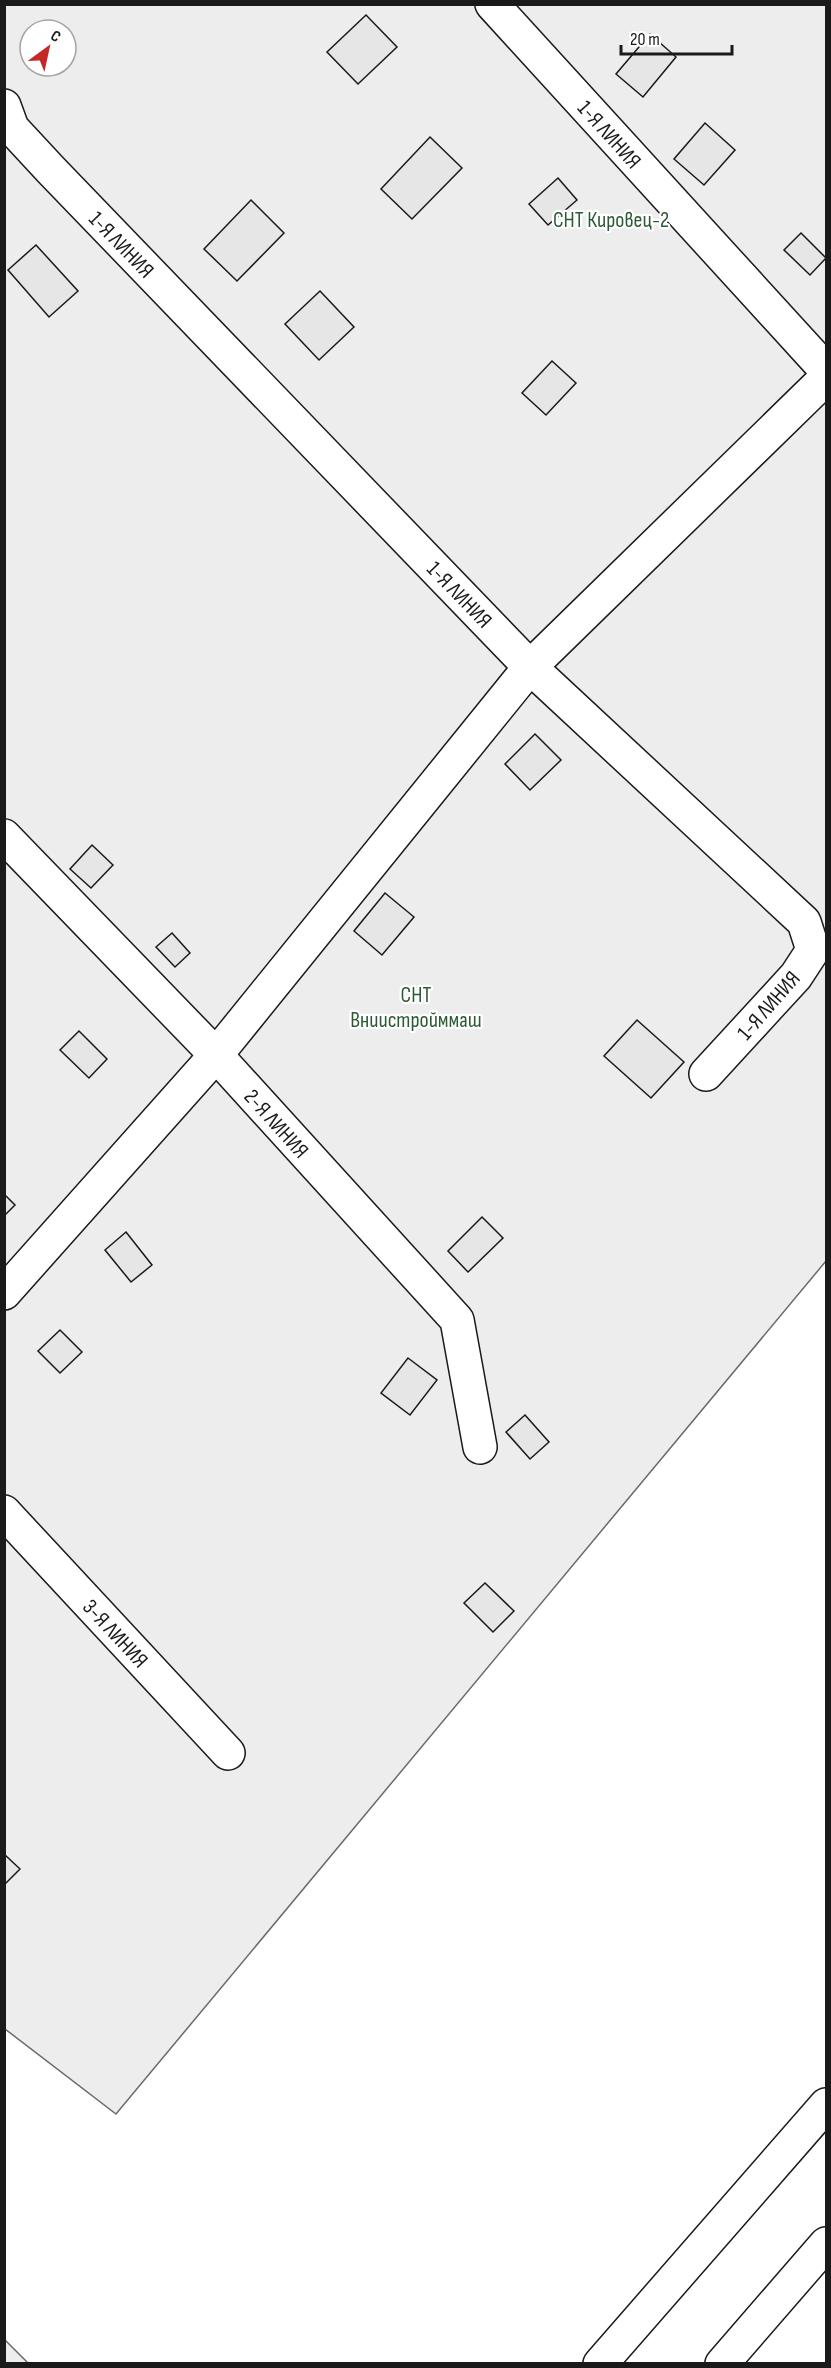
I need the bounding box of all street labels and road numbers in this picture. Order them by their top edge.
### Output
street label: 1-Я ЛИНИЯ [571,95,646,175]
street label: 1-Я ЛИНИЯ [83,206,159,284]
street label: 1-Я ЛИНИЯ [421,556,497,634]
street label: 1-Я ЛИНИЯ [732,966,806,1046]
street label: 2-Я ЛИНИЯ [238,1084,314,1164]
street label: 3-Я ЛИНИЯ [76,1594,153,1674]

